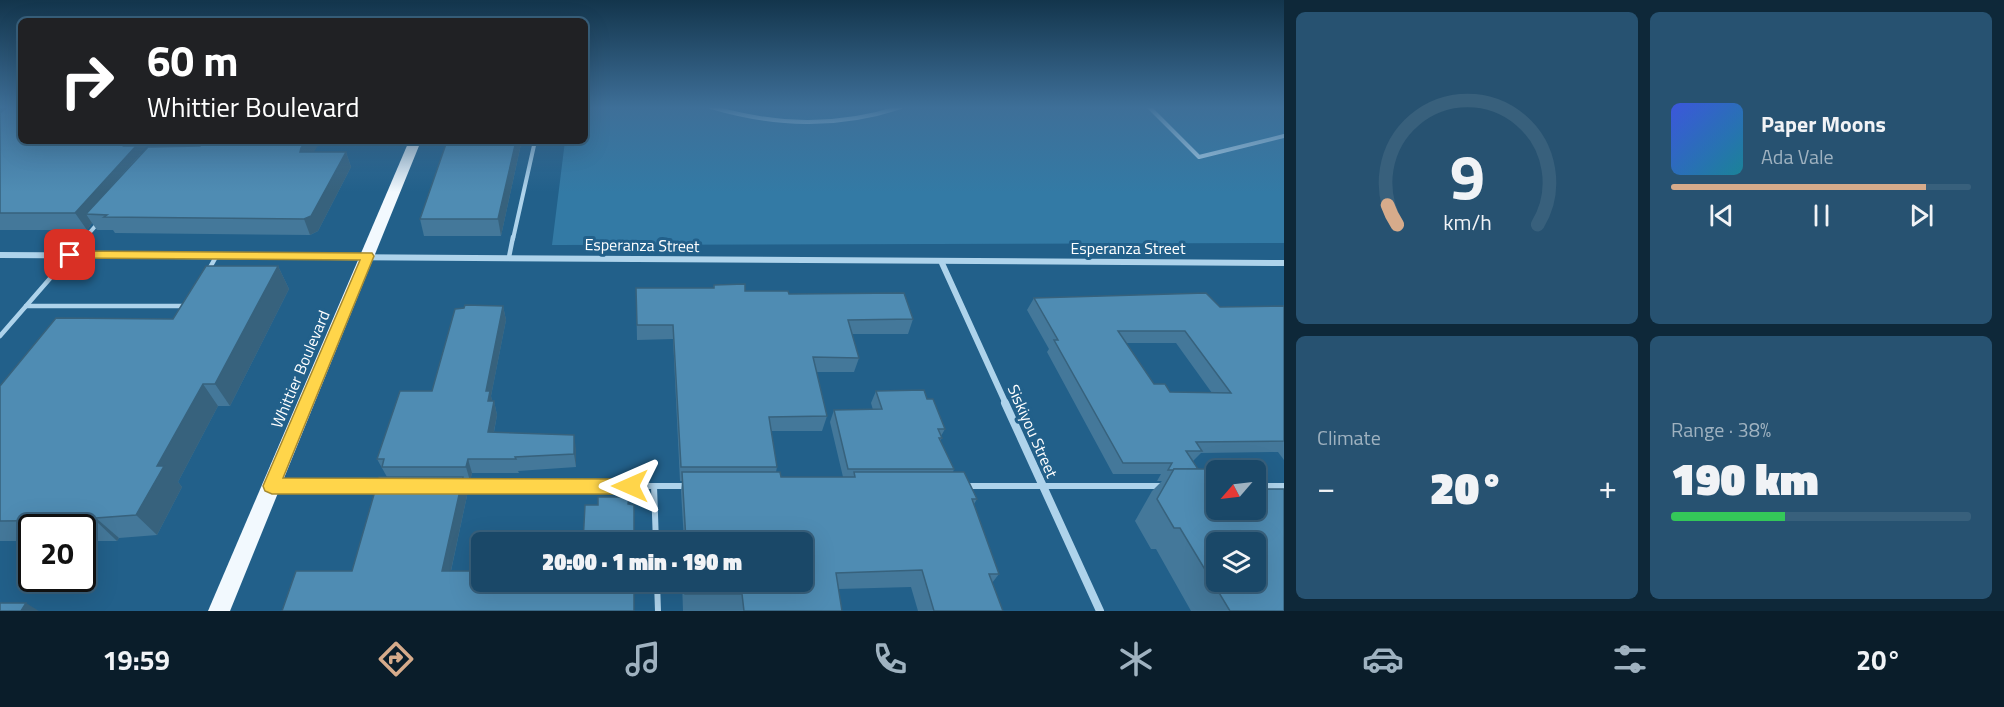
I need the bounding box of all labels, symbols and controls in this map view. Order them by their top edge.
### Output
text: 60 m [147,28,239,92]
icon: right [48,42,126,120]
text: Whittier Boulevard [147,86,360,127]
text: Paper Moons [1761,107,1886,141]
text: 9 [1450,128,1484,223]
text: Ada Vale [1761,141,1834,172]
icon: previous [1705,199,1738,232]
icon: pause [1805,199,1838,232]
icon: next [1905,199,1938,232]
text: km/h [1443,206,1491,238]
pin [44,229,95,280]
street label: Esperanza Street [584,232,700,258]
street label: Esperanza Street [1070,236,1186,260]
icon: arrive [53,238,86,271]
street label: Whittier Boulevard [264,306,336,432]
street label: Siskiyou Street [1002,380,1064,482]
text: Range · 38% [1671,414,1771,445]
text: Climate [1317,422,1381,453]
text: 190 km [1671,444,1819,512]
text: 20° [1430,453,1504,521]
position arrow [598,454,662,518]
north arrow [1206,460,1266,520]
map controls [1206,460,1266,592]
text: − [1317,462,1335,512]
text: + [1599,462,1617,512]
speed limit sign: 20 [18,514,96,592]
button: layers [1206,532,1266,592]
text: 20:00 · 1 min · 190 m [542,545,742,579]
icon: directions [375,638,417,680]
icon: music [622,638,664,680]
icon: phone [869,638,911,680]
icon: climate [1115,638,1157,680]
icon: car [1362,638,1404,680]
icon: filters [1609,638,1651,680]
text: 19:59 [102,639,170,680]
text: 20° [1856,639,1901,680]

